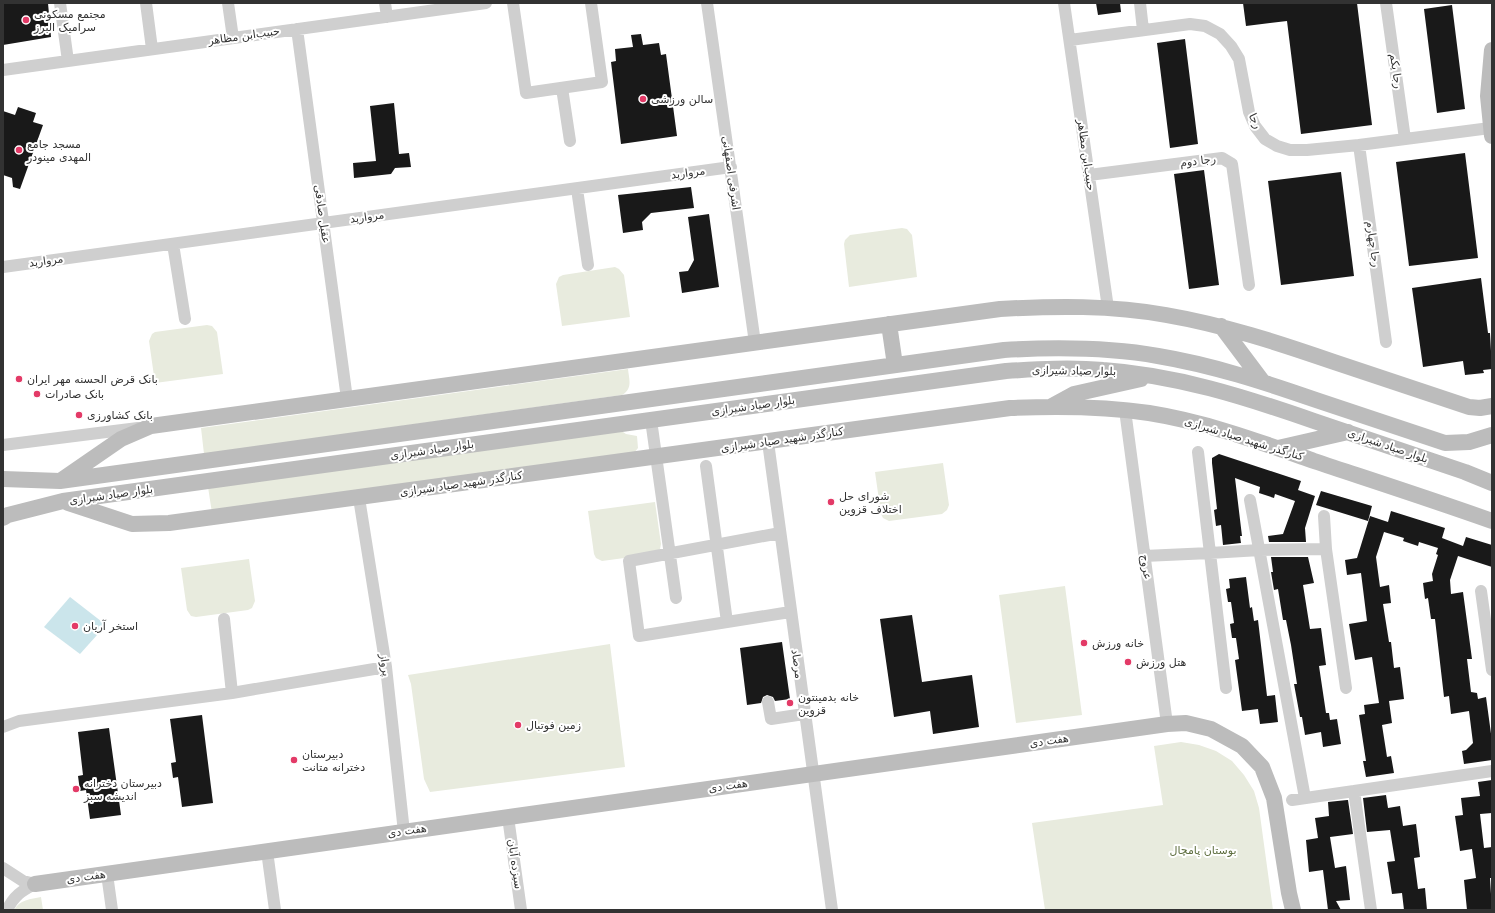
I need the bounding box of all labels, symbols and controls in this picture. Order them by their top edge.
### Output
place label: مجتمع مسکونی سرامیک البرز [33,8,106,34]
marker: مجتمع مسکونی سرامیک البرز [21,15,31,25]
street label: حبیب‌ابن مظاهر [206,25,281,48]
street label: رجا یکم [1387,53,1405,89]
place label: سالن ورزشی [651,93,713,106]
marker: سالن ورزشی [638,94,648,104]
street label: رجا [1246,111,1264,131]
street label: حبیب‌ابن مظاهر [1074,117,1097,192]
street label: اشرفی اصفهانی [719,135,743,211]
place label: مسجد جامع المهدی مینودر [26,138,91,164]
marker: مسجد جامع المهدی مینودر [14,145,24,155]
street label: رجا دوم [1179,152,1217,170]
street label: مروارید [670,164,706,182]
street label: عقیل صادقی [311,184,333,244]
street label: مروارید [349,208,385,226]
street label: رجا چهارم [1363,220,1383,268]
street label: مروارید [28,252,64,270]
street label: بلوار صیاد شیرازی [1032,364,1116,378]
place label: بانک قرض الحسنه مهر ایران [27,373,158,386]
marker: بانک قرض الحسنه مهر ایران [14,374,24,384]
place label: بانک صادرات [45,388,104,401]
marker: بانک صادرات [32,389,42,399]
street label: بلوار صیاد شیرازی [710,394,796,418]
place label: بانک کشاورزی [87,409,153,422]
marker: بانک کشاورزی [74,410,84,420]
street label: کنارگذر شهید صیاد شیرازی [1183,415,1306,464]
street label: کنارگذر شهید صیاد شیرازی [720,425,845,455]
street label: بلوار صیاد شیرازی [1346,426,1430,466]
street label: بلوار صیاد شیرازی [389,438,475,462]
street label: کنارگذر شهید صیاد شیرازی [399,469,524,499]
street label: بلوار صیاد شیرازی [68,483,154,507]
place label: شورای حل اختلاف قزوین [839,490,902,516]
marker: شورای حل اختلاف قزوین [826,497,836,507]
street label: عروج [1138,554,1154,580]
place label: استخر آریان [83,619,138,633]
marker: استخر آریان [70,621,80,631]
place label: خانه ورزش [1092,637,1144,650]
marker: خانه ورزش [1079,638,1089,648]
street label: مرصاد [789,648,806,680]
street label: پرواز [377,652,393,677]
place label: هتل ورزش [1136,656,1187,669]
marker: هتل ورزش [1123,657,1133,667]
place label: خانه بدمینتون قزوین [798,691,859,717]
marker: خانه بدمینتون قزوین [785,698,795,708]
place label: زمین فوتبال [526,719,581,732]
marker: زمین فوتبال [513,720,523,730]
street label: هفت دی [1029,732,1069,750]
place label: دبیرستان دخترانه متانت [302,748,365,774]
marker: دبیرستان دخترانه متانت [289,755,299,765]
place label: دبیرستان دخترانه اندیشه سبز [83,777,162,803]
street label: هفت دی [708,777,748,795]
marker: دبیرستان دخترانه اندیشه سبز [71,784,81,794]
street label: هفت دی [387,822,427,840]
street label: سیزده آبان [505,838,526,890]
park label: بوستان پامچال [1170,844,1236,857]
street label: هفت دی [66,868,106,886]

